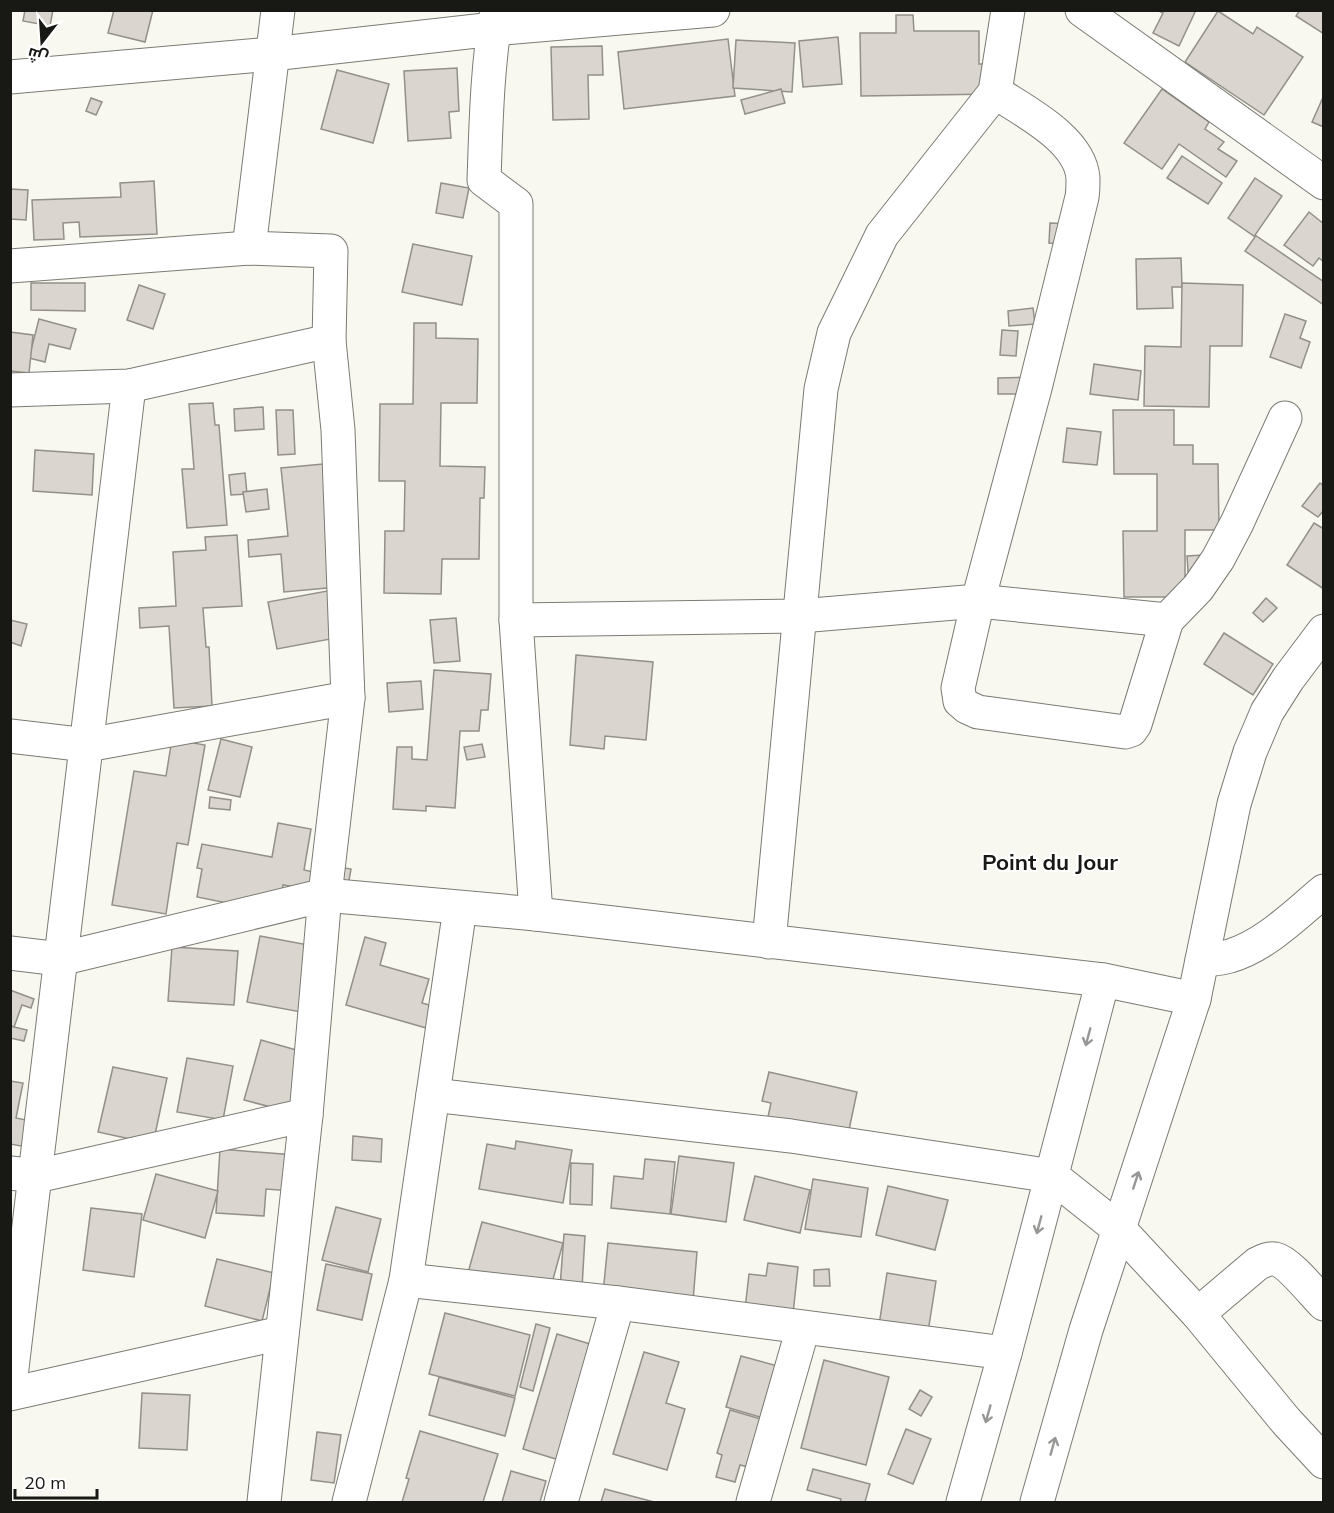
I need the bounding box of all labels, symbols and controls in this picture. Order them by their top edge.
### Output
north arrow [12,12,72,72]
text: ش [25,44,50,69]
district label: Point du Jour [982,848,1118,876]
one-way arrow [1082,1027,1094,1046]
one-way arrow [1131,1171,1142,1190]
one-way arrow [1033,1215,1044,1234]
one-way arrow [982,1404,993,1423]
one-way arrow [1048,1437,1059,1456]
scale bar [15,1462,98,1500]
text: 20 m [24,1471,66,1494]

